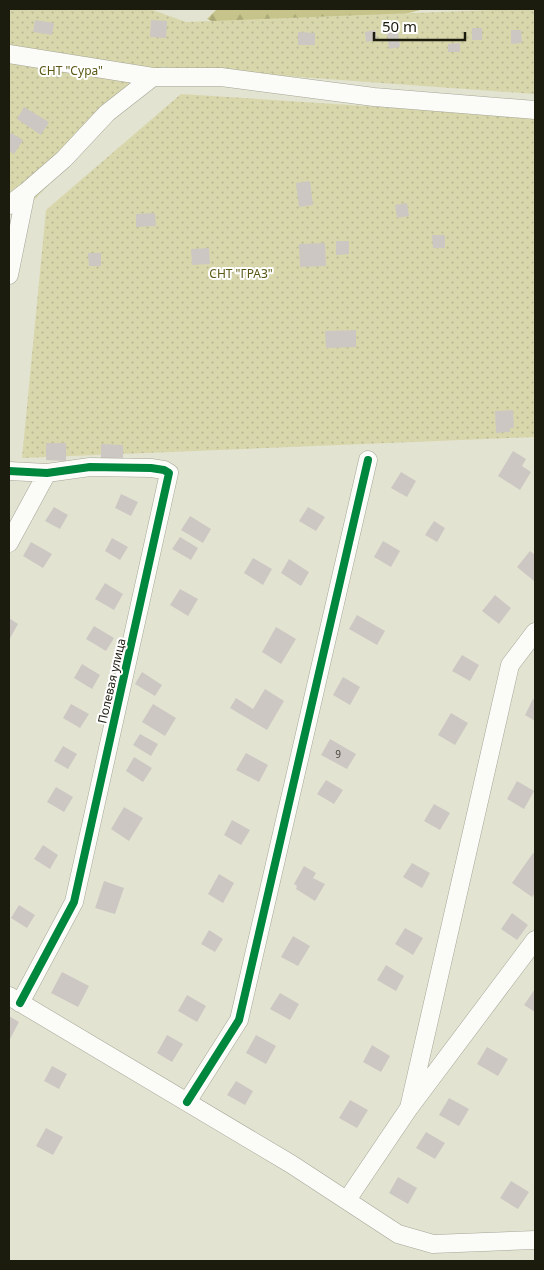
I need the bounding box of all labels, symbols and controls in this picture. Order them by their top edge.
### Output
scale bar [374,10,465,42]
text: 50 m [382,16,417,36]
park label: СНТ "Сура" [39,62,103,79]
park label: СНТ "ГРАЗ" [209,265,273,282]
street label: Полевая улица [93,637,130,725]
house number: 9 [335,747,341,761]

